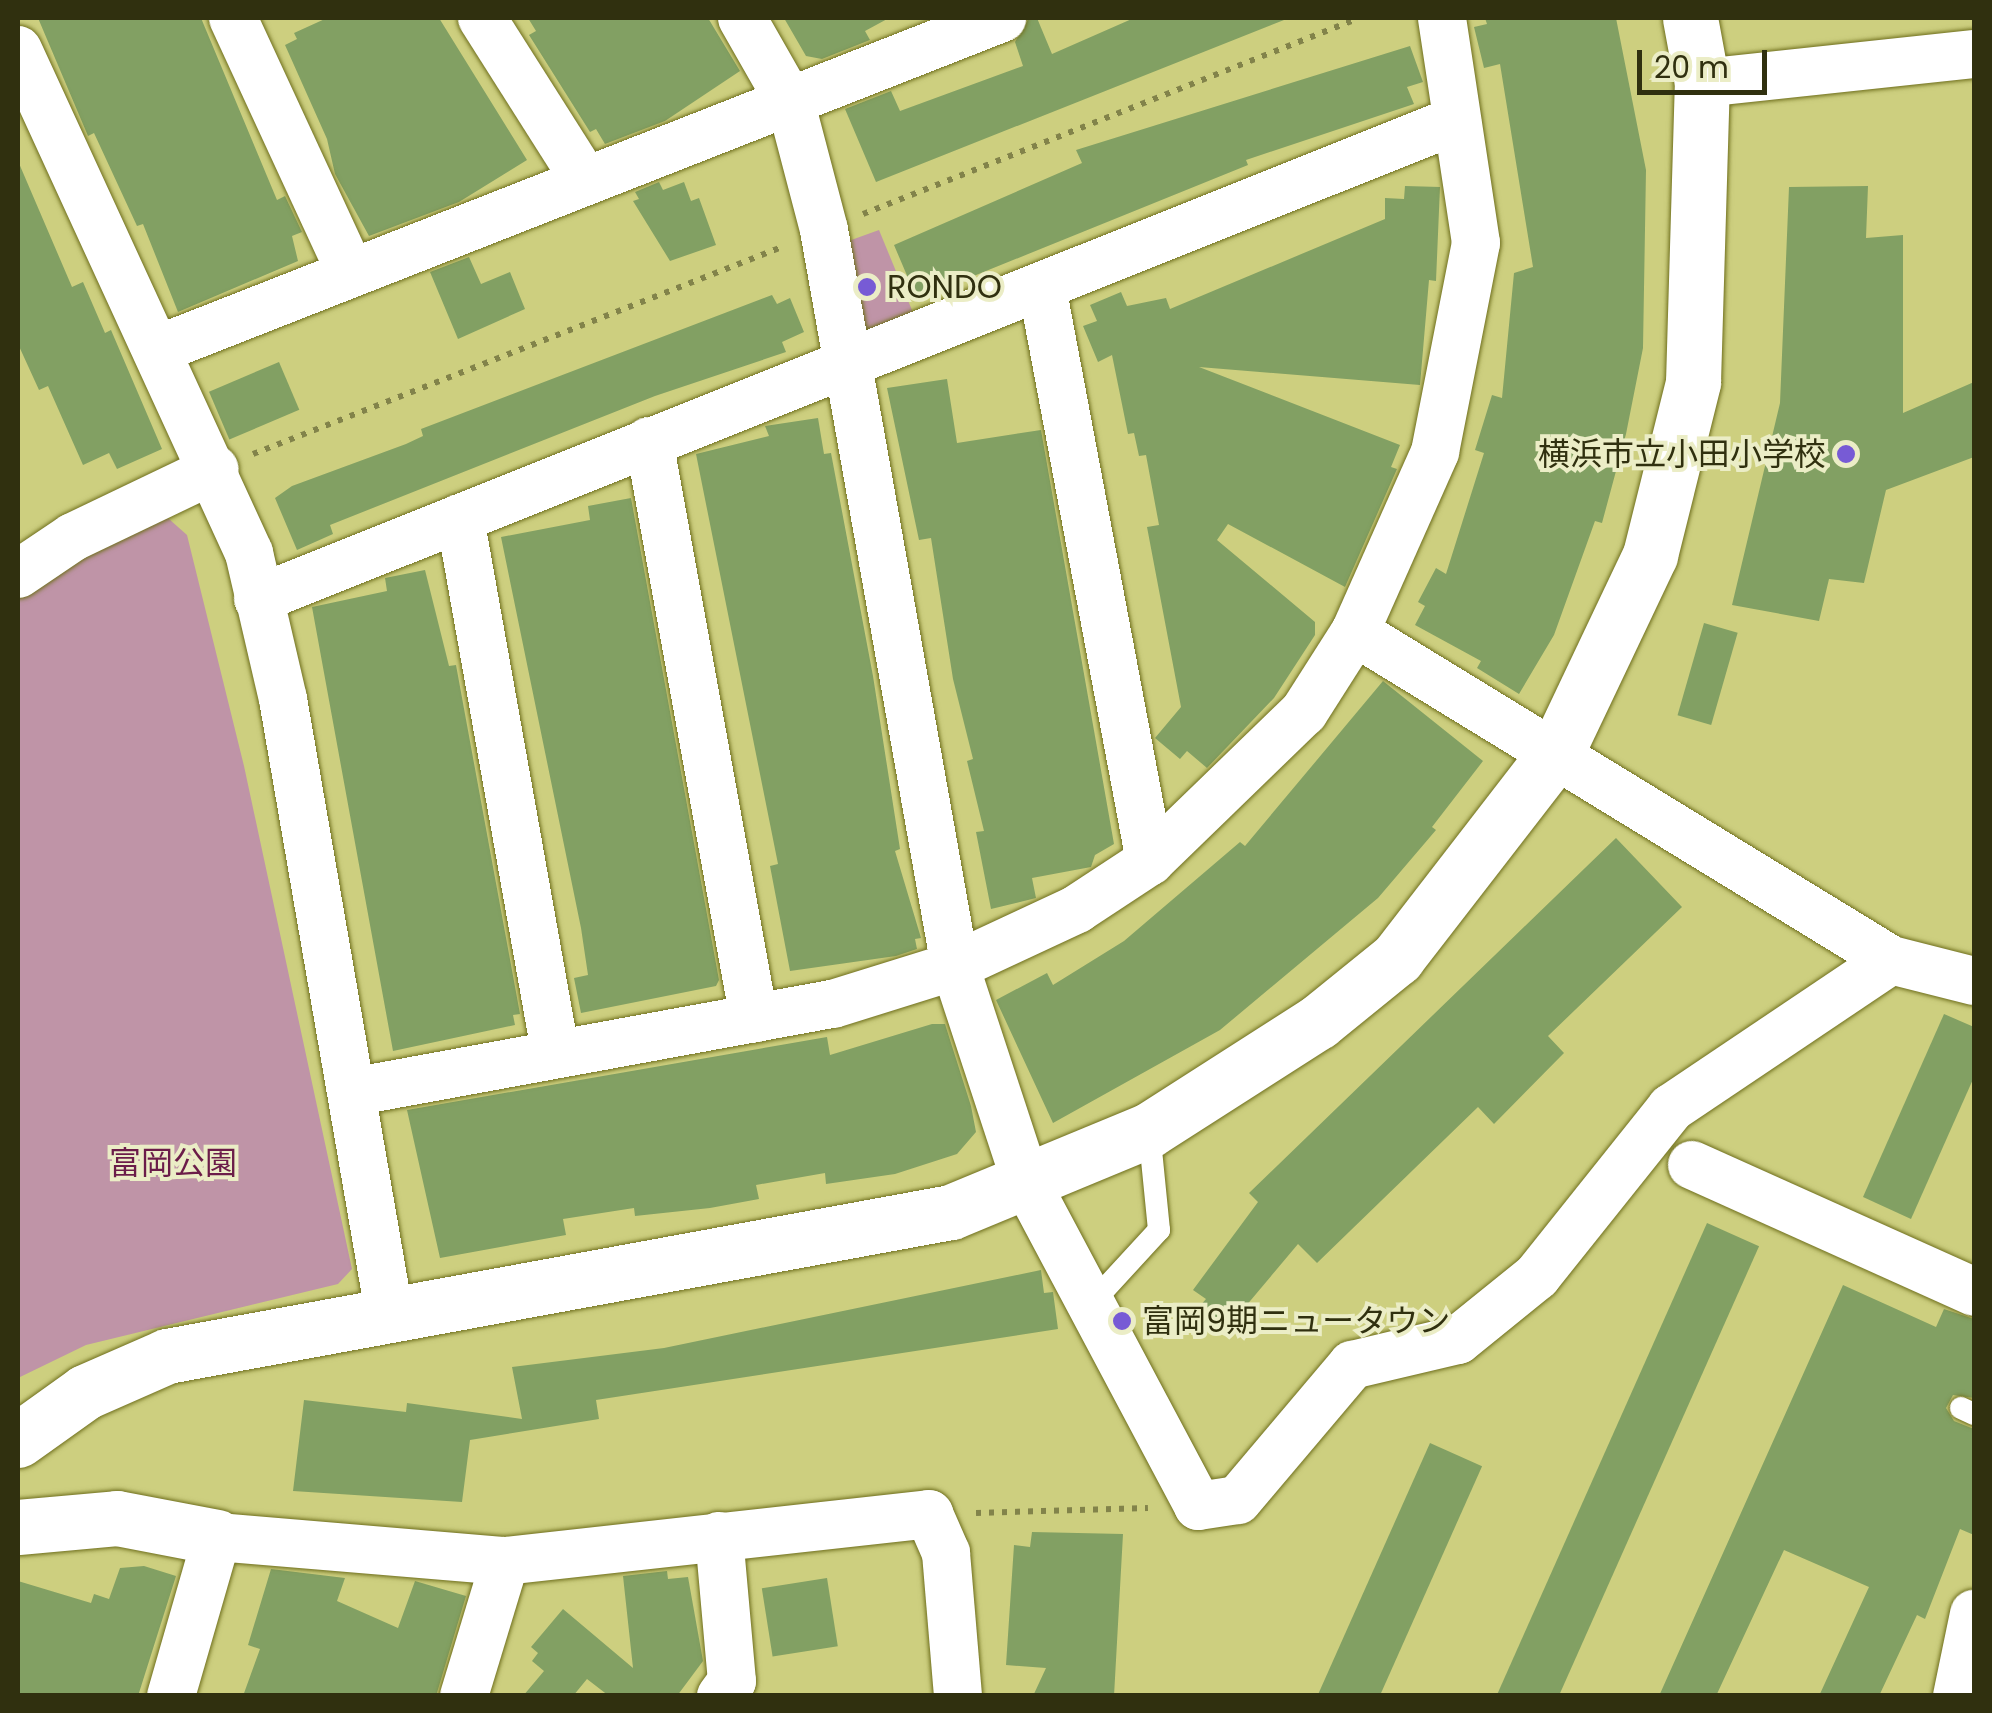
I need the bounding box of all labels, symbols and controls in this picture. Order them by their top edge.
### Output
scale bar [1642,30,1772,92]
text: 20 m [1654,46,1729,89]
place label: RONDO [887,268,1002,306]
marker: RONDO [856,276,878,298]
place label: 横浜市立小田小学校 [1538,435,1826,473]
marker: 横浜市立小田小学校 [1835,443,1857,465]
park label: 富岡公園 [109,1144,237,1182]
place label: 富岡9期ニュータウン [1142,1302,1450,1340]
marker: 富岡9期ニュータウン [1111,1310,1133,1332]

